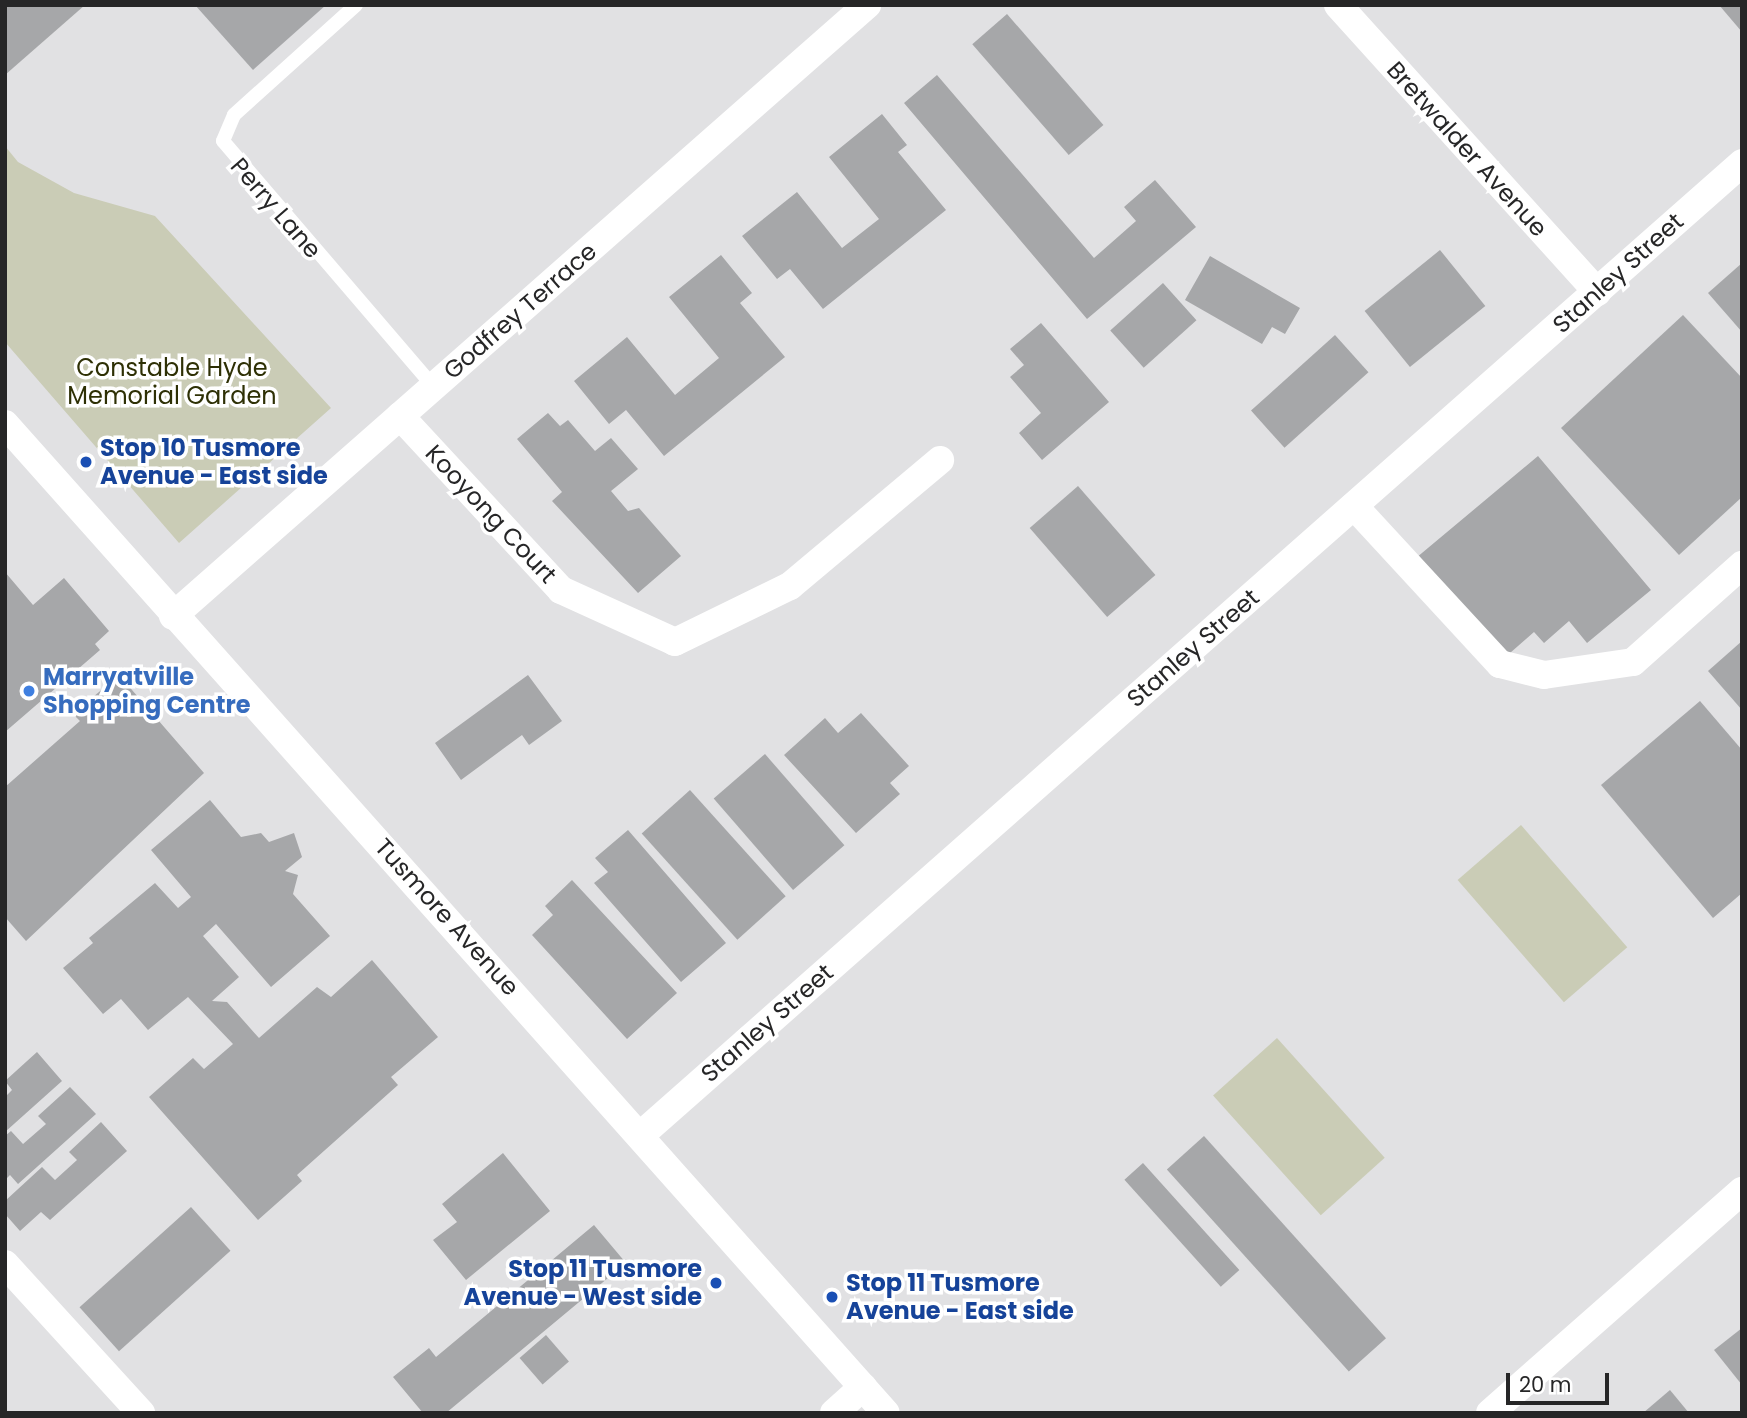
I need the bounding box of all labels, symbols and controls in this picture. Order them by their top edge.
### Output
street label: Bretwalder Avenue [1381,56,1553,242]
street label: Perry Lane [225,152,327,264]
street label: Stanley Street [1547,207,1689,339]
street label: Godfrey Terrace [438,237,602,385]
park label: Constable Hyde Memorial Garden [67,354,277,410]
place label: Stop 10 Tusmore Avenue - East side [100,434,328,490]
street label: Kooyong Court [419,439,563,589]
marker: Stop 10 Tusmore Avenue - East side [78,454,94,470]
street label: Stanley Street [1121,583,1265,713]
place label: Marryatville Shopping Centre [43,663,251,719]
marker: Marryatville Shopping Centre [21,683,37,699]
street label: Tusmore Avenue [369,833,525,1001]
street label: Stanley Street [695,958,839,1088]
place label: Stop 11 Tusmore Avenue - West side [463,1255,702,1311]
place label: Stop 11 Tusmore Avenue - East side [846,1269,1074,1325]
marker: Stop 11 Tusmore Avenue - West side [708,1275,724,1291]
marker: Stop 11 Tusmore Avenue - East side [824,1289,840,1305]
scale bar [1509,1358,1612,1402]
text: 20 m [1519,1370,1572,1399]

